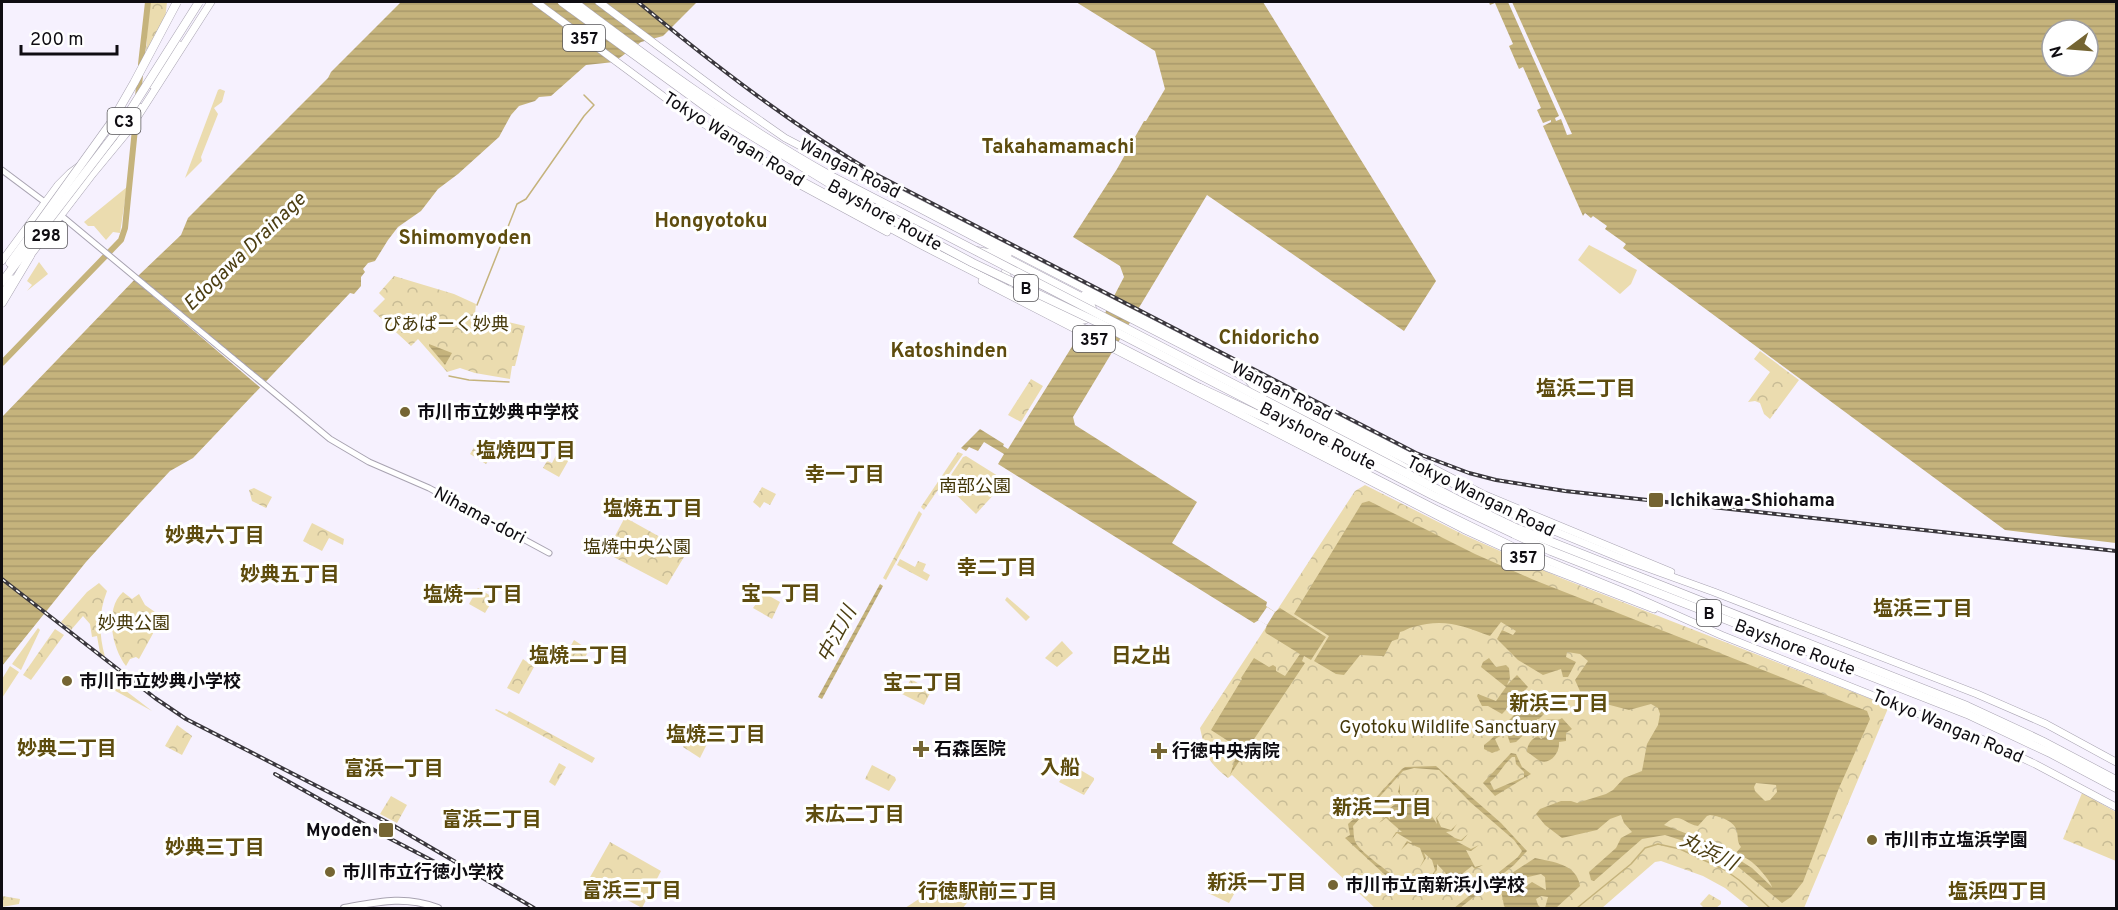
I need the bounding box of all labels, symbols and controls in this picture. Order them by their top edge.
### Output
scale bar [21,18,117,56]
north arrow [2040,18,2100,78]
road number: 357 [563,25,605,51]
text: 200 m [30,29,83,52]
text: N [2046,43,2069,60]
street label: Tokyo Wangan Road [658,88,808,193]
road number: C3 [108,108,140,134]
street label: Wangan Road [795,134,904,205]
district label: Takahamamachi [982,135,1134,161]
street label: Bayshore Route [823,175,946,257]
water label: Edogawa Drainage [179,187,313,318]
district label: Hongyotoku [654,209,768,235]
road number: 298 [25,222,67,248]
district label: Shimomyoden [398,226,532,252]
road number: B [1014,275,1038,301]
park label: ぴあぱーく妙典 [383,314,509,337]
road number: 357 [1073,326,1115,352]
district label: Chidoricho [1219,326,1319,352]
district label: Katoshinden [890,339,1008,365]
street label: Wangan Road [1227,357,1336,428]
district label: 塩浜二丁目 [1536,377,1636,403]
street label: Bayshore Route [1255,398,1379,477]
place label: 市川市立妙典中学校 [417,402,579,425]
marker: 市川市立妙典中学校 [398,405,412,419]
district label: 塩焼四丁目 [476,439,576,465]
street label: Tokyo Wangan Road [1402,451,1558,543]
district label: 幸一丁目 [805,463,885,489]
park label: 南部公園 [939,476,1011,499]
street label: Nihama-dori [429,482,529,550]
place label: Ichikawa-Shiohama [1670,490,1835,513]
marker: Ichikawa-Shiohama [1647,491,1665,509]
district label: 塩焼五丁目 [603,497,703,523]
district label: 妙典六丁目 [165,524,265,550]
park label: 塩焼中央公園 [583,537,691,560]
road number: 357 [1502,544,1544,570]
district label: 幸二丁目 [957,556,1037,582]
district label: 妙典五丁目 [240,563,340,589]
district label: 宝一丁目 [741,582,821,608]
district label: 塩焼一丁目 [423,583,523,609]
district label: 塩浜三丁目 [1873,597,1973,623]
road number: B [1697,600,1721,626]
water label: 中江川 [812,601,864,668]
park label: 妙典公園 [98,613,170,636]
street label: Bayshore Route [1731,615,1858,682]
district label: 塩焼二丁目 [529,644,629,670]
district label: 日之出 [1111,644,1171,670]
place label: 市川市立妙典小学校 [79,671,241,694]
district label: 宝二丁目 [883,671,963,697]
marker: 市川市立妙典小学校 [60,674,74,688]
street label: Tokyo Wangan Road [1868,685,2027,770]
district label: 新浜三丁目 [1509,692,1609,718]
park label: Gyotoku Wildlife Sanctuary [1339,717,1557,740]
district label: 塩焼三丁目 [666,723,766,749]
district label: 妙典二丁目 [17,737,117,763]
place label: 石森医院 [934,739,1006,762]
marker: 石森医院 [912,740,930,758]
place label: 行徳中央病院 [1172,740,1280,764]
marker: 行徳中央病院 [1150,742,1168,760]
district label: 入船 [1040,756,1080,782]
district label: 富浜一丁目 [344,757,444,783]
district label: 新浜二丁目 [1332,796,1432,822]
district label: 末広二丁目 [805,803,905,829]
district label: 富浜二丁目 [442,808,542,834]
place label: Myoden [306,820,372,843]
marker: Myoden [377,821,395,839]
water label: 丸浜川 [1675,828,1743,879]
place label: 市川市立塩浜学園 [1884,830,2028,853]
marker: 市川市立塩浜学園 [1865,833,1879,847]
district label: 妙典三丁目 [165,836,265,862]
place label: 市川市立行徳小学校 [342,861,504,885]
marker: 市川市立行徳小学校 [323,865,337,879]
district label: 新浜一丁目 [1207,871,1307,897]
place label: 市川市立南新浜小学校 [1345,875,1525,898]
marker: 市川市立南新浜小学校 [1326,878,1340,892]
district label: 富浜三丁目 [582,879,682,905]
district label: 行徳駅前三丁目 [918,880,1058,906]
district label: 塩浜四丁目 [1948,880,2048,906]

